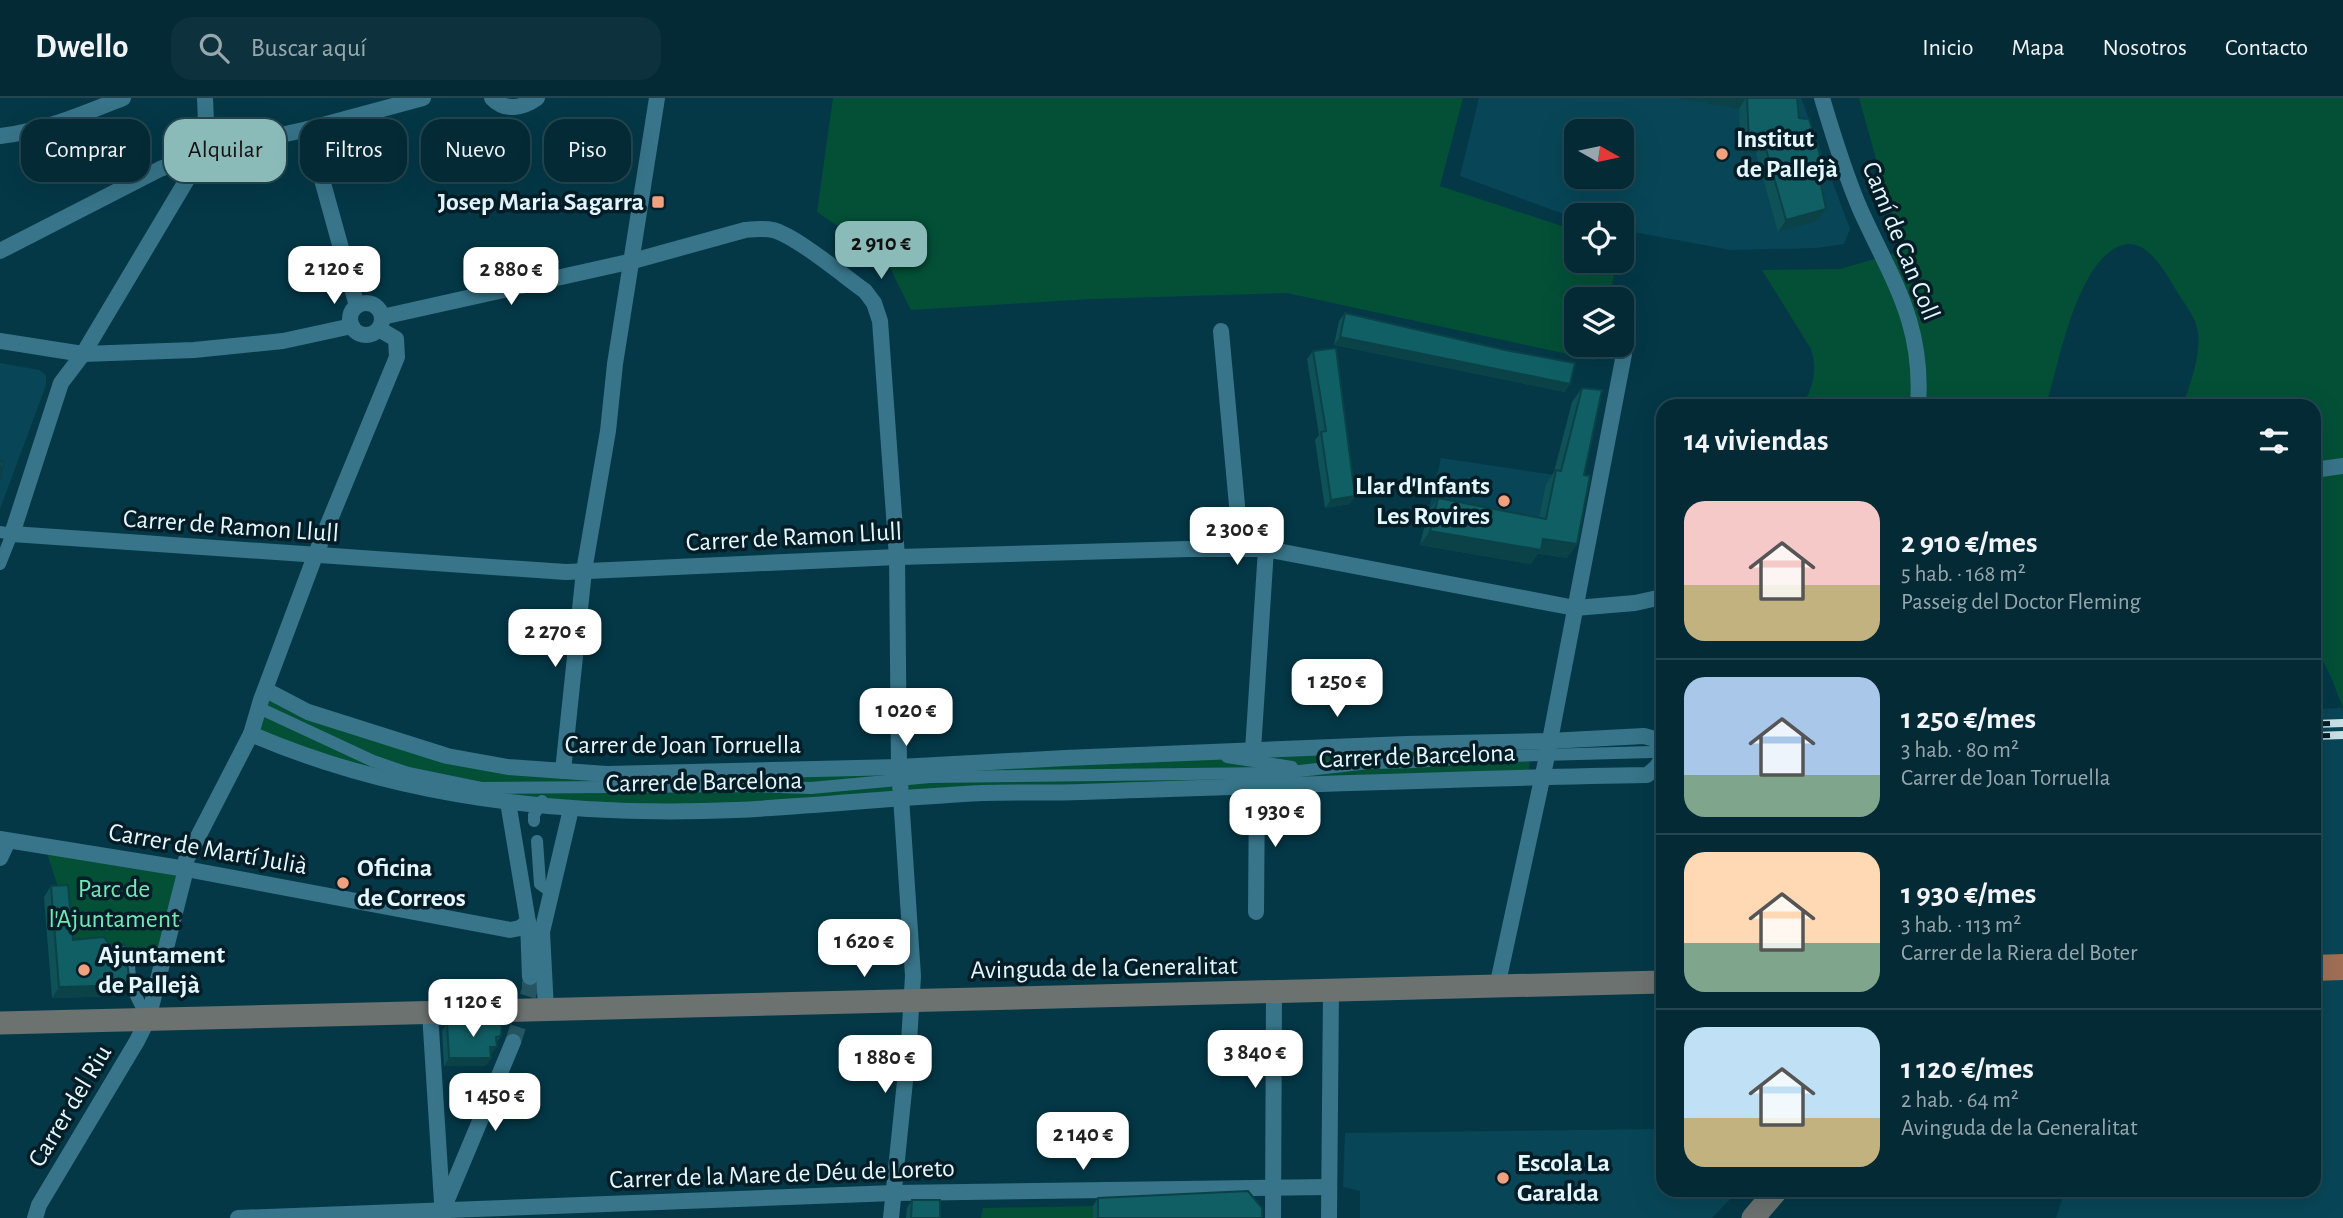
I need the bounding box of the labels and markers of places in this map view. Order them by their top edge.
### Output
place label: Institut de Pallejà [1736,126,1838,182]
marker: Institut de Pallejà [1714,146,1730,162]
place label: Josep Maria Sagarra [438,189,644,215]
marker: Josep Maria Sagarra [650,194,666,210]
pin: 2 910 € [816,222,946,281]
pin: 2 120 € [269,246,399,306]
pin: 2 880 € [446,248,576,307]
place label: Llar d'Infants Les Rovires [1355,473,1490,529]
marker: Llar d'Infants Les Rovires [1496,493,1512,509]
pin: 2 300 € [1172,508,1302,567]
pin: 2 270 € [490,610,620,669]
pin: 1 250 € [1272,660,1402,719]
pin: 1 020 € [841,688,971,748]
pin: 1 930 € [1210,790,1340,849]
place label: Oficina de Correos [357,855,466,911]
marker: Oficina de Correos [335,875,351,891]
pin: 1 620 € [799,920,929,979]
place label: Ajuntament de Pallejà [98,942,225,998]
marker: Ajuntament de Pallejà [76,962,92,978]
pin: 1 120 € [408,979,538,1039]
pin: 3 840 € [1190,1030,1320,1090]
pin: 1 880 € [820,1035,950,1095]
pin: 1 450 € [430,1074,560,1133]
pin: 2 140 € [1018,1112,1148,1172]
place label: Escola La Garalda [1517,1150,1610,1206]
marker: Escola La Garalda [1495,1170,1511,1186]

